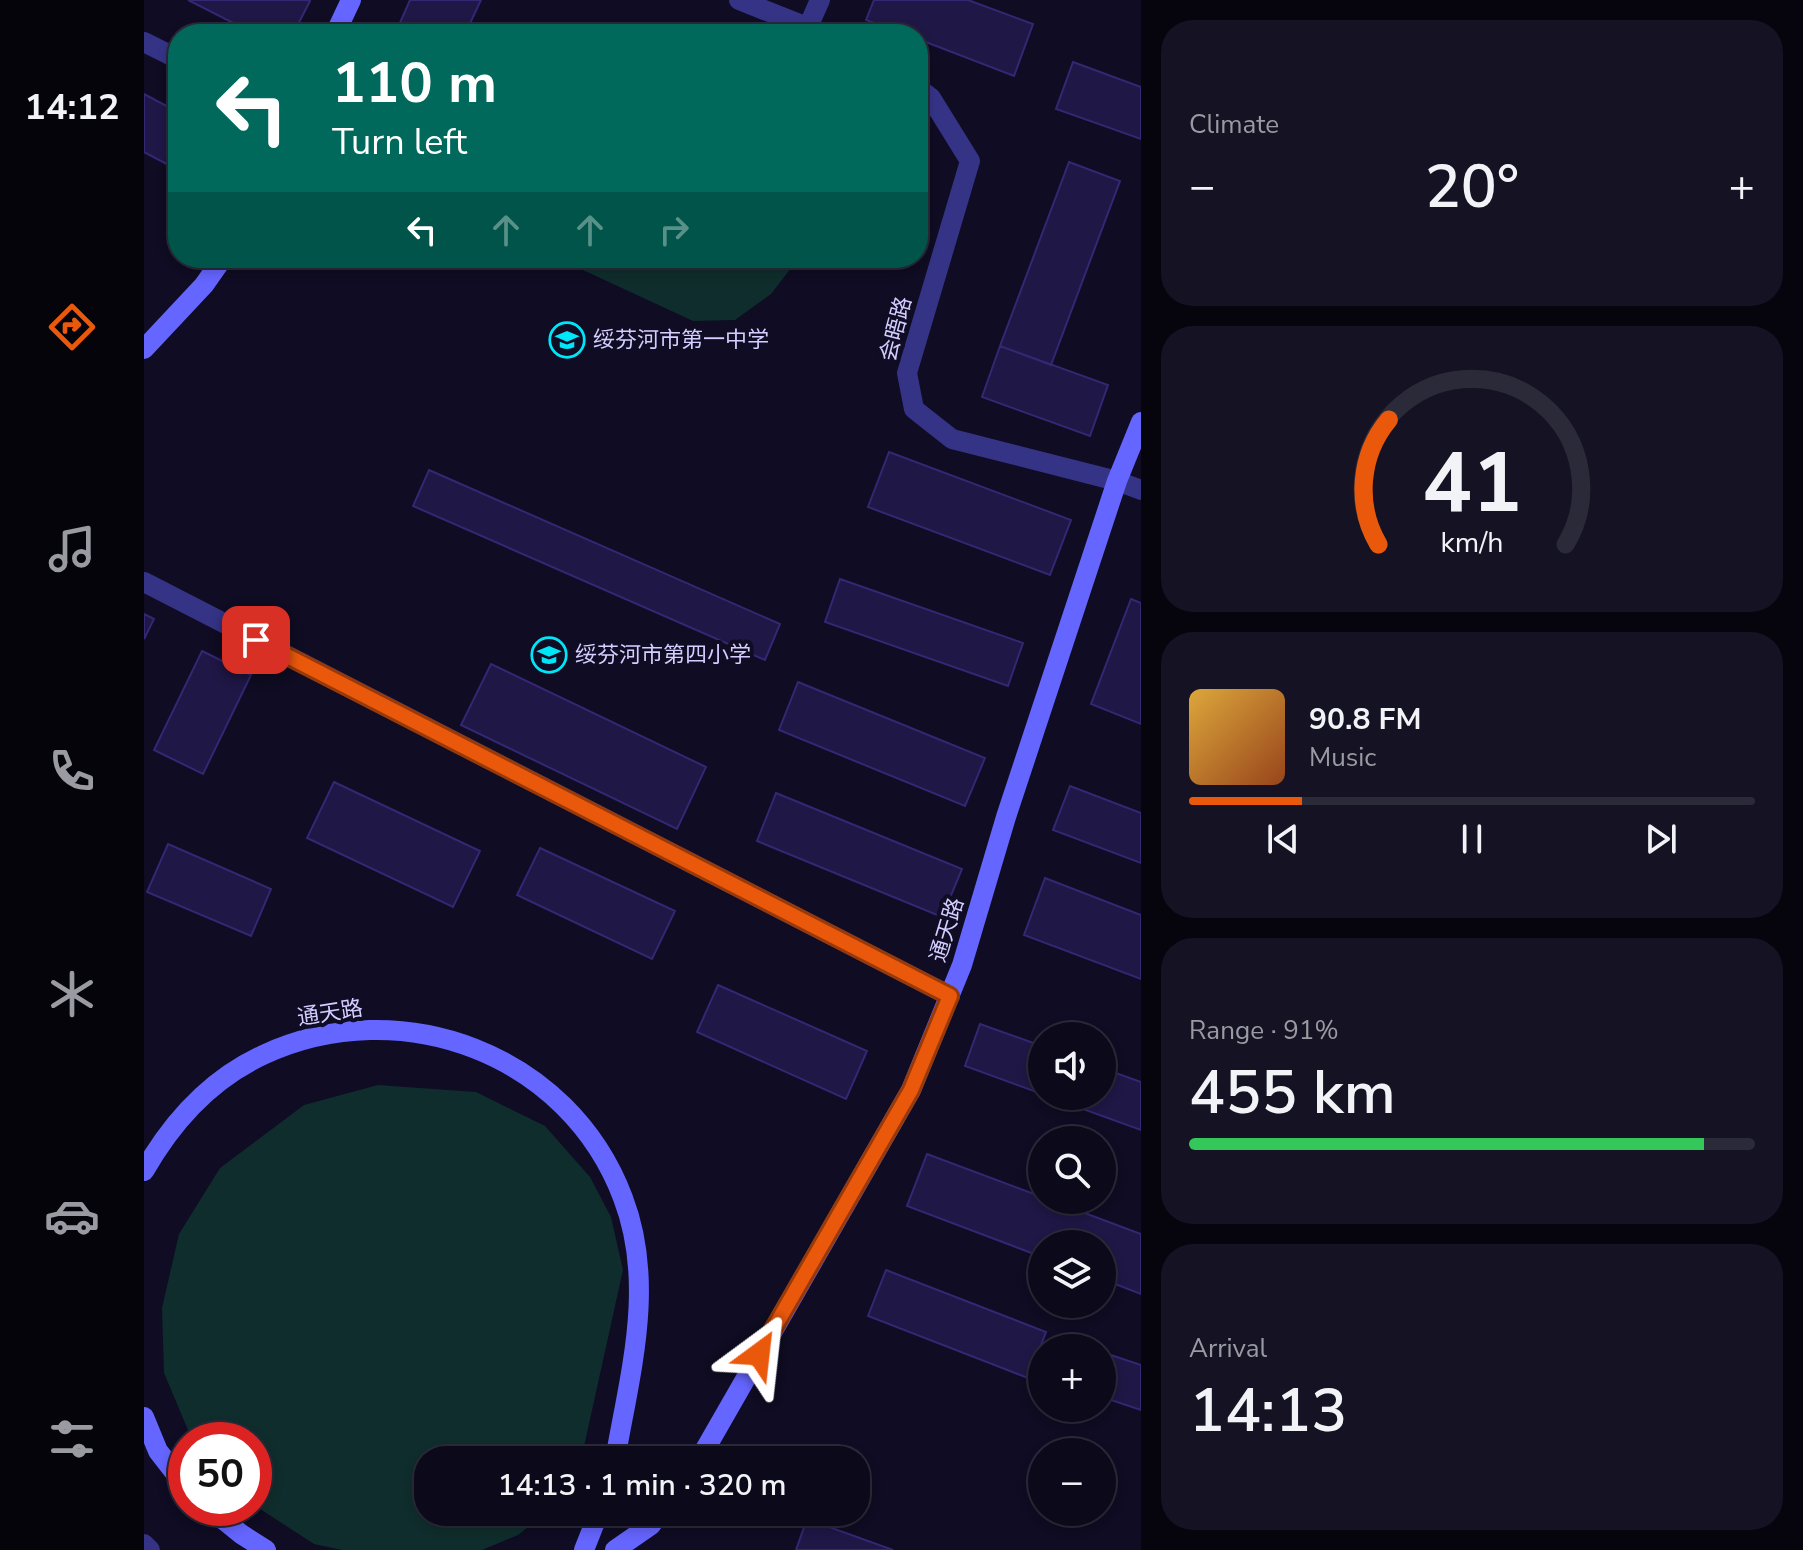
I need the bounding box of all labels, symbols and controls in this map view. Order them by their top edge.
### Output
text: 110 m [332,45,497,122]
icon: left [200,56,304,160]
text: 14:12 [24,83,120,132]
text: Climate [1189,107,1279,142]
text: Turn left [332,118,467,167]
text: 20° [1425,146,1519,228]
text: − [1189,157,1215,217]
text: + [1729,157,1755,217]
icon: left [400,208,444,252]
icon: ahead [484,208,528,252]
icon: ahead [568,208,612,252]
icon: right [652,208,696,252]
street label: 会晤路 [873,293,919,365]
icon: directions [44,299,100,355]
school or university icon: 绥芬河市第一中学 [548,321,586,359]
place label: 绥芬河市第一中学 [593,325,769,355]
text: 41 [1422,427,1522,540]
icon: music [44,521,100,577]
text: km/h [1441,523,1503,562]
pin [222,606,290,674]
icon: arrive [234,618,278,662]
school or university icon: 绥芬河市第四小学 [530,636,568,674]
place label: 绥芬河市第四小学 [575,640,751,670]
text: 90.8 FM [1309,699,1421,740]
text: Music [1309,740,1376,775]
icon: phone [44,743,100,799]
icon: previous [1261,817,1305,861]
icon: pause [1450,817,1494,861]
icon: next [1639,817,1683,861]
street label: 通天路 [923,894,971,966]
icon: climate [44,966,100,1022]
street label: 通天路 [295,993,365,1033]
text: Range · 91% [1189,1013,1339,1048]
map controls [1028,1022,1116,1526]
button: sound [1028,1022,1116,1110]
text: 455 km [1189,1052,1396,1134]
button: search [1028,1126,1116,1214]
icon: car [44,1188,100,1244]
button: layers [1028,1230,1116,1318]
position arrow [717,1312,801,1396]
text: Arrival [1189,1331,1267,1366]
button: + [1028,1334,1116,1422]
text: 14:13 [1189,1370,1347,1452]
icon: filters [44,1411,100,1467]
speed limit sign: 50 [168,1422,272,1526]
button: − [1028,1438,1116,1526]
text: 14:13 · 1 min · 320 m [497,1465,787,1506]

